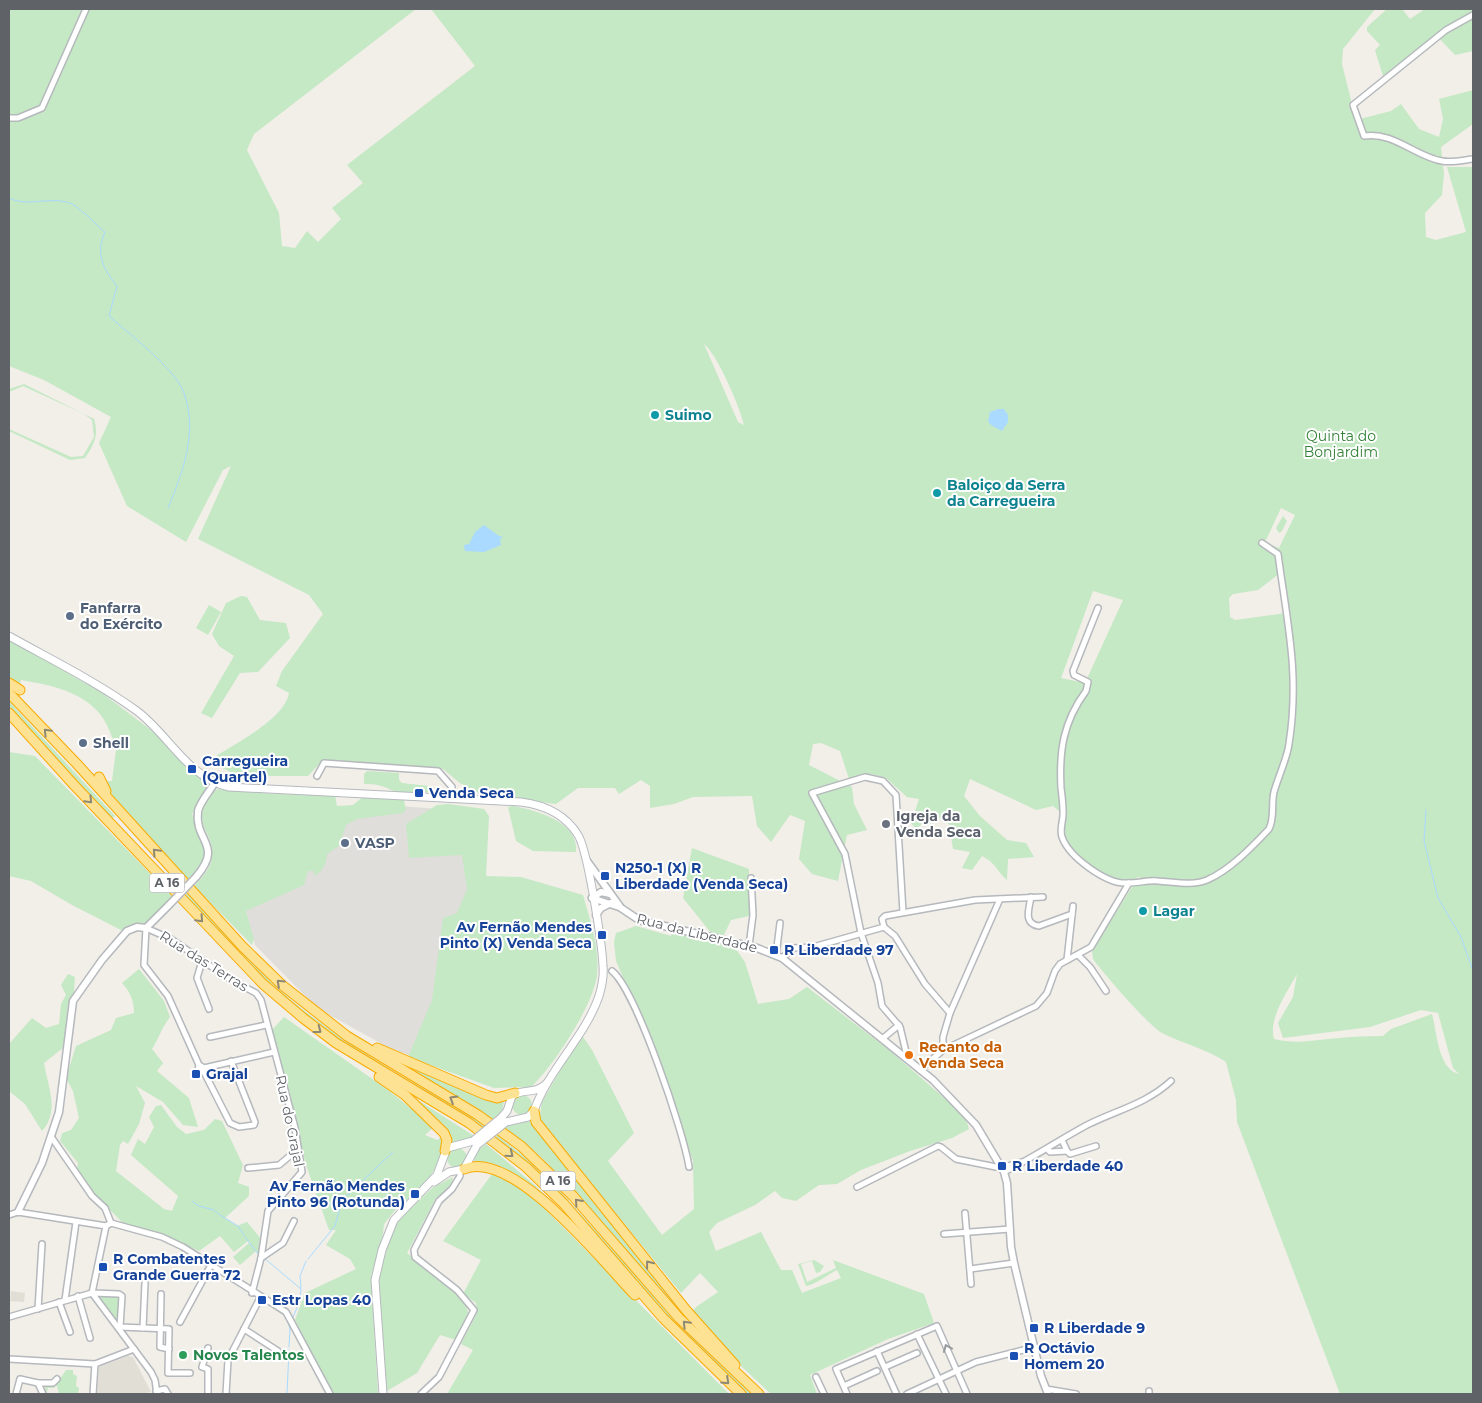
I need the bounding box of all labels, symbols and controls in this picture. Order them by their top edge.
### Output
place label: Suimo [665,406,712,424]
marker: Suimo [649,409,661,421]
park label: Quinta do Bonjardim [1304,427,1378,461]
place label: Baloiço da Serra da Carregueira [947,476,1065,510]
marker: Baloiço da Serra da Carregueira [931,487,943,499]
place label: Fanfarra do Exército [80,599,162,633]
marker: Fanfarra do Exército [64,610,76,622]
one-way arrow [44,729,53,738]
place label: Shell [93,734,129,752]
marker: Shell [77,737,89,749]
place label: Carregueira (Quartel) [202,752,288,786]
marker: Carregueira (Quartel) [186,763,198,775]
place label: Venda Seca [428,784,514,802]
marker: Venda Seca [413,787,425,799]
one-way arrow [83,795,92,804]
place label: Igreja da Venda Seca [895,807,981,841]
marker: Igreja da Venda Seca [880,818,892,830]
place label: VASP [354,834,395,852]
marker: VASP [339,837,351,849]
one-way arrow [153,849,162,858]
place label: N250-1 (X) R Liberdade (Venda Seca) [615,859,788,893]
marker: N250-1 (X) R Liberdade (Venda Seca) [599,870,611,882]
road number: A 16 [150,874,184,892]
place label: Lagar [1153,902,1195,920]
marker: Lagar [1137,905,1149,917]
street label: Rua da Liberdade [635,909,759,957]
one-way arrow [194,913,203,922]
place label: Av Fernão Mendes Pinto (X) Venda Seca [440,918,593,952]
street label: Rua das Terras [156,927,252,996]
marker: Av Fernão Mendes Pinto (X) Venda Seca [596,929,608,941]
place label: R Liberdade 97 [784,941,894,959]
marker: R Liberdade 97 [768,944,780,956]
one-way arrow [277,980,286,989]
one-way arrow [312,1024,322,1033]
place label: Recanto da Venda Seca [918,1038,1004,1072]
marker: Recanto da Venda Seca [903,1049,915,1061]
place label: Grajal [206,1065,248,1083]
marker: Grajal [190,1068,202,1080]
street label: Rua do Grajal [271,1073,309,1169]
one-way arrow [450,1096,459,1106]
one-way arrow [504,1148,513,1157]
place label: R Liberdade 40 [1012,1157,1123,1175]
marker: R Liberdade 40 [996,1160,1008,1172]
road number: A 16 [540,1172,576,1190]
place label: Av Fernão Mendes Pinto 96 (Rotunda) [267,1177,406,1211]
marker: Av Fernão Mendes Pinto 96 (Rotunda) [409,1188,421,1200]
one-way arrow [575,1199,584,1208]
place label: R Combatentes Grande Guerra 72 [113,1250,240,1284]
one-way arrow [646,1260,655,1269]
marker: R Combatentes Grande Guerra 72 [97,1261,109,1273]
place label: Estr Lopas 40 [272,1291,371,1309]
marker: Estr Lopas 40 [256,1294,268,1306]
place label: R Liberdade 9 [1044,1319,1145,1337]
one-way arrow [683,1321,692,1330]
marker: R Liberdade 9 [1028,1322,1040,1334]
place label: R Octávio Homem 20 [1024,1339,1104,1373]
one-way arrow [942,1344,953,1353]
place label: Novos Talentos [193,1346,305,1364]
marker: Novos Talentos [177,1349,189,1361]
marker: R Octávio Homem 20 [1008,1350,1020,1362]
one-way arrow [721,1375,730,1384]

